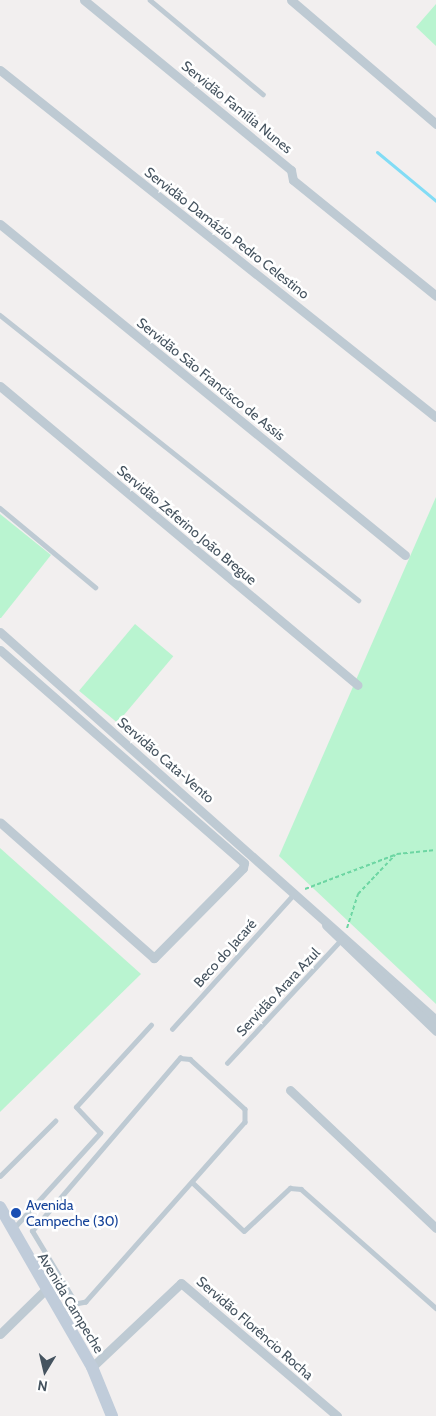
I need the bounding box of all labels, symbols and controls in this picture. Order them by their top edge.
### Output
street label: Servidão Família Nunes [178,57,296,157]
street label: Servidão Damázio Pedro Celestino [141,164,313,302]
street label: Servidão São Francisco de Assis [134,314,288,444]
street label: Servidão Zeferino João Bregue [114,462,260,588]
street label: Servidão Cata-Vento [114,714,218,806]
street label: Beco do Jacaré [190,915,260,991]
street label: Servidão Arara Azul [233,944,323,1040]
place label: Avenida Campeche (30) [26,1197,119,1230]
marker: Avenida Campeche (30) [10,1207,22,1219]
street label: Avenida Campeche [34,1250,108,1356]
street label: Servidão Florêncio Rocha [193,1273,317,1383]
north arrow [20,1346,70,1396]
text: N [36,1376,49,1395]

